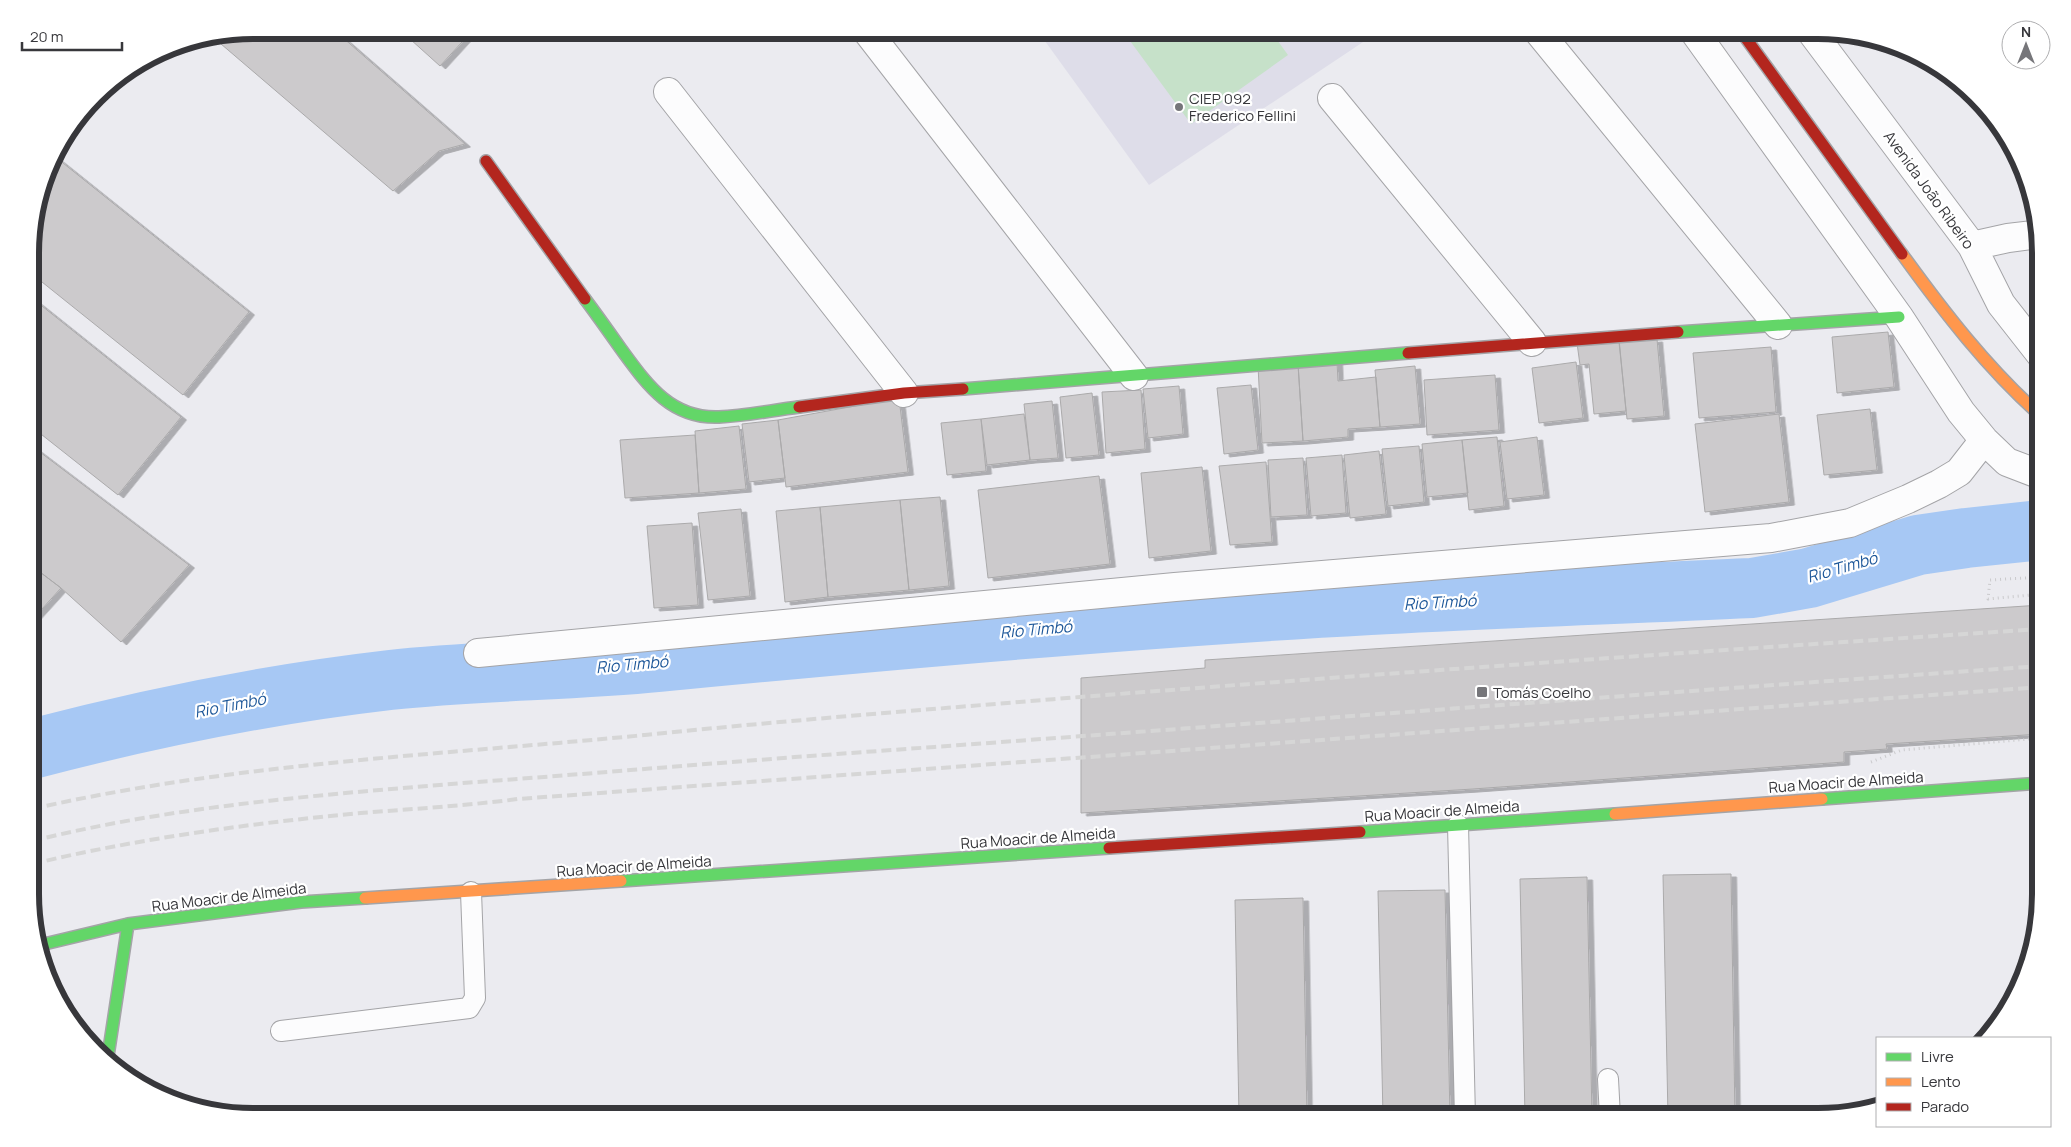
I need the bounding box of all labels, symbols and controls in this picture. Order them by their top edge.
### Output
scale bar [22,20,122,52]
north arrow [2001,20,2051,70]
text: N [2021,22,2031,41]
text: 20 m [30,26,63,47]
place label: CIEP 092 Frederico Fellini [1189,88,1296,126]
marker: CIEP 092 Frederico Fellini [1173,101,1185,113]
street label: Avenida João Ribeiro [1879,127,1979,254]
water label: Rio Timbó [1804,546,1881,588]
water label: Rio Timbó [1403,589,1478,615]
water label: Rio Timbó [999,615,1074,643]
water label: Rio Timbó [595,650,670,678]
place label: Tomás Coelho [1493,682,1591,703]
marker: Tomás Coelho [1475,685,1489,699]
water label: Rio Timbó [192,687,269,723]
street label: Rua Moacir de Almeida [1768,766,1924,798]
street label: Rua Moacir de Almeida [1364,795,1520,827]
street label: Rua Moacir de Almeida [960,822,1116,854]
street label: Rua Moacir de Almeida [556,850,712,882]
street label: Rua Moacir de Almeida [151,877,307,917]
legend [1876,1037,2051,1127]
text: Livre [1921,1046,1954,1067]
text: Lento [1921,1071,1961,1092]
text: Parado [1921,1096,1969,1117]

